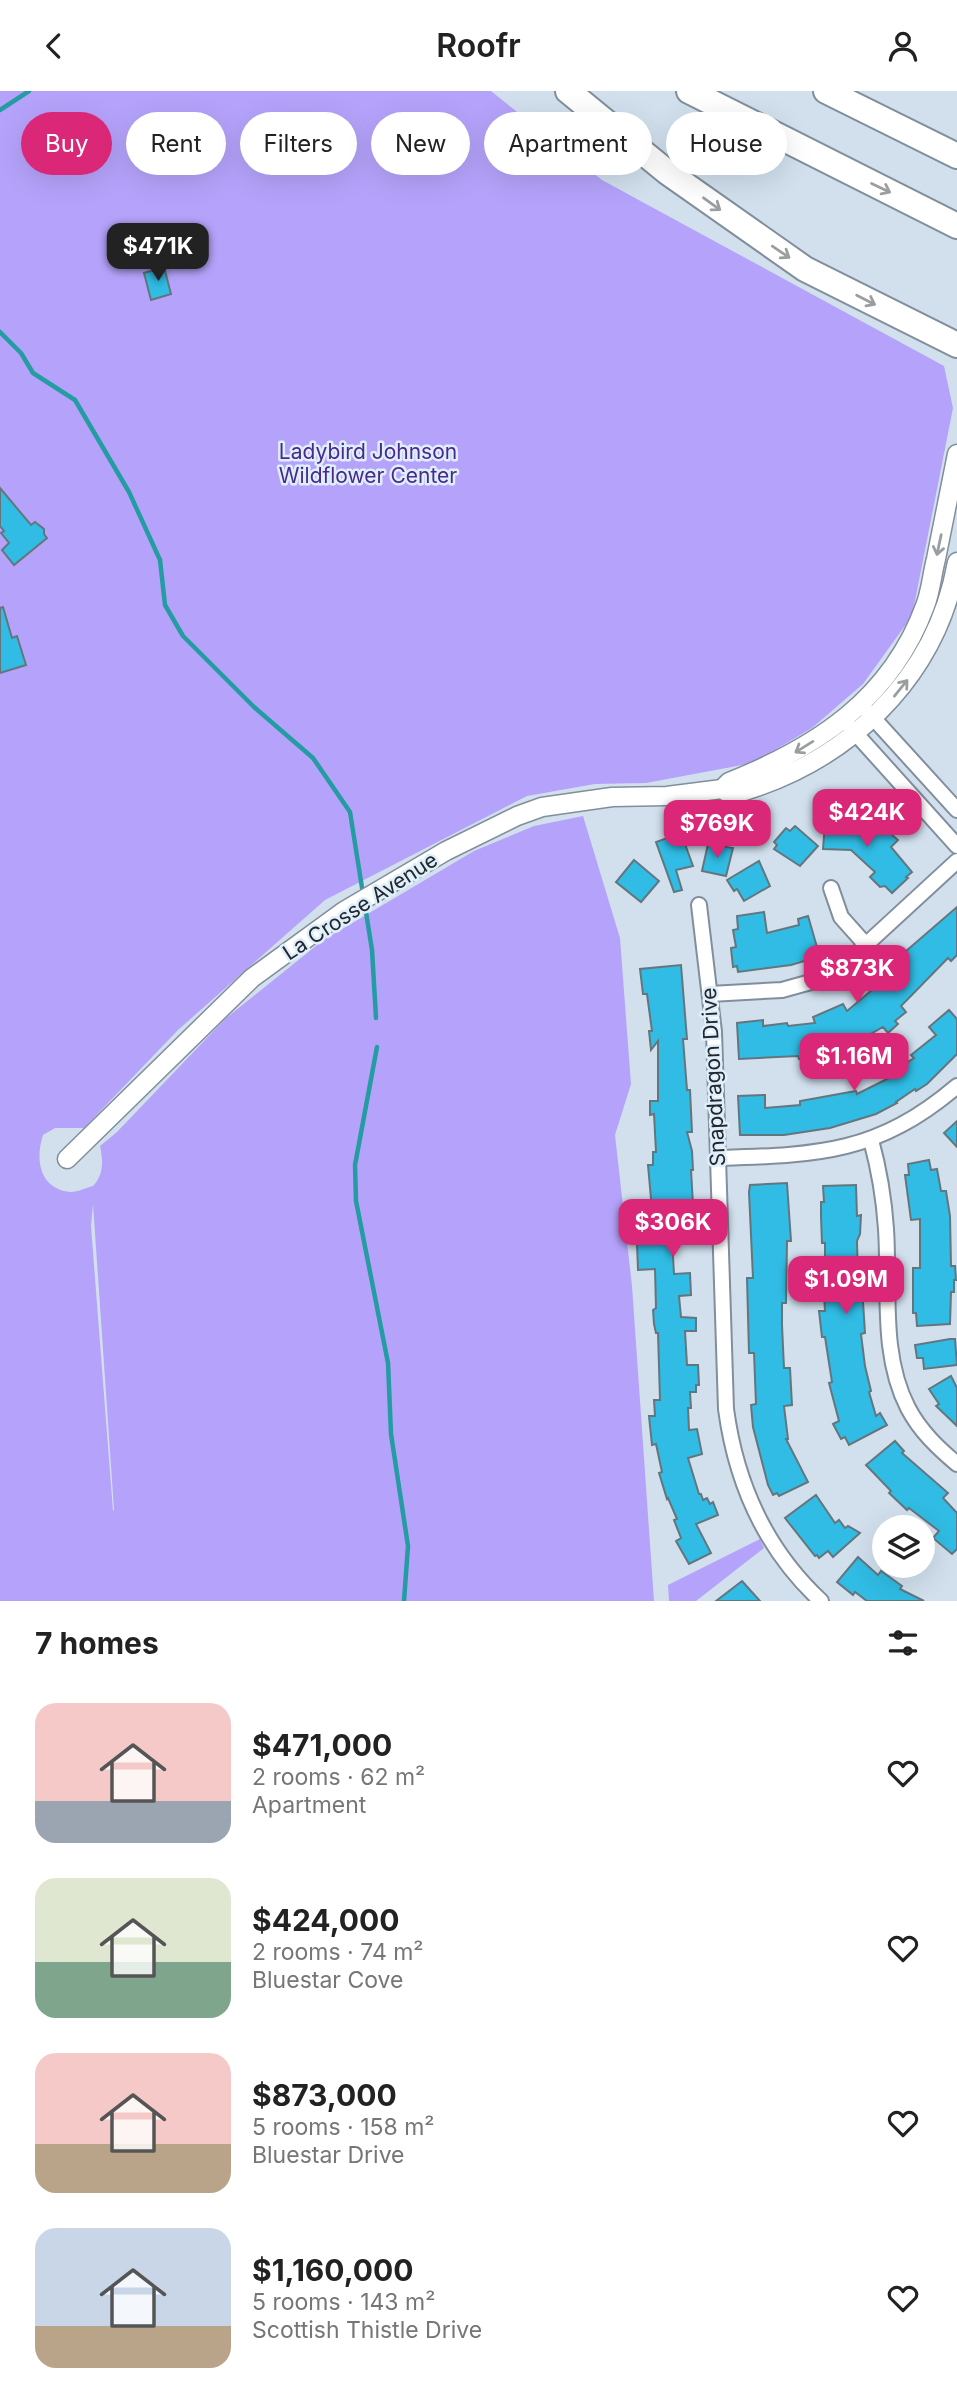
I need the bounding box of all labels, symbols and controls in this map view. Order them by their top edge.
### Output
text: Roofr [436,26,521,65]
icon: back [35,27,73,65]
icon: person [884,27,922,65]
chip: Buy [21,112,112,175]
chip: Rent [126,112,226,175]
chip: Filters [240,112,357,175]
chip: New [371,112,470,175]
chip: Apartment [484,112,652,175]
chip: House [666,112,787,175]
one-way arrow [870,182,891,196]
one-way arrow [702,196,720,211]
pin: $471K [109,223,207,283]
text: $471K [123,232,193,260]
one-way arrow [770,245,790,259]
one-way arrow [855,294,876,308]
park label: Ladybird Johnson Wildflower Center [279,439,457,488]
one-way arrow [931,533,945,556]
one-way arrow [893,679,908,697]
one-way arrow [795,739,814,754]
pin: $424K [818,789,916,849]
text: $424K [829,798,905,826]
pin: $769K [668,801,766,860]
text: $769K [680,809,754,837]
street label: La Crosse Avenue [278,847,442,965]
pin: $873K [808,946,906,1005]
text: $873K [820,954,894,982]
street label: Snapdragon Drive [696,987,730,1167]
pin: $1.16M [797,1033,911,1093]
text: $1.16M [816,1042,892,1070]
pin: $306K [624,1199,722,1259]
text: $306K [635,1208,711,1236]
pin: $1.09M [789,1257,903,1316]
text: $1.09M [804,1265,888,1293]
map controls [872,1515,935,1578]
button: layers [872,1515,935,1578]
icon: filters [884,1624,922,1662]
text: 7 homes [35,1625,159,1661]
text: $471,000 [252,1727,392,1763]
icon: home [91,1731,175,1815]
icon: heart [884,1754,922,1792]
text: 2 rooms · 62 m² [252,1763,425,1791]
text: Apartment [252,1791,366,1819]
text: $424,000 [252,1902,399,1938]
icon: home [91,1906,175,1990]
icon: heart [884,1929,922,1967]
text: 2 rooms · 74 m² [252,1938,424,1966]
text: Bluestar Cove [252,1966,403,1994]
text: $873,000 [252,2077,397,2113]
icon: home [91,2081,175,2165]
icon: heart [884,2104,922,2142]
text: 5 rooms · 158 m² [252,2113,435,2141]
text: Bluestar Drive [252,2141,405,2169]
text: $1,160,000 [252,2252,413,2288]
icon: home [91,2256,175,2340]
icon: heart [884,2279,922,2317]
text: 5 rooms · 143 m² [252,2288,435,2316]
text: Scottish Thistle Drive [252,2316,482,2344]

